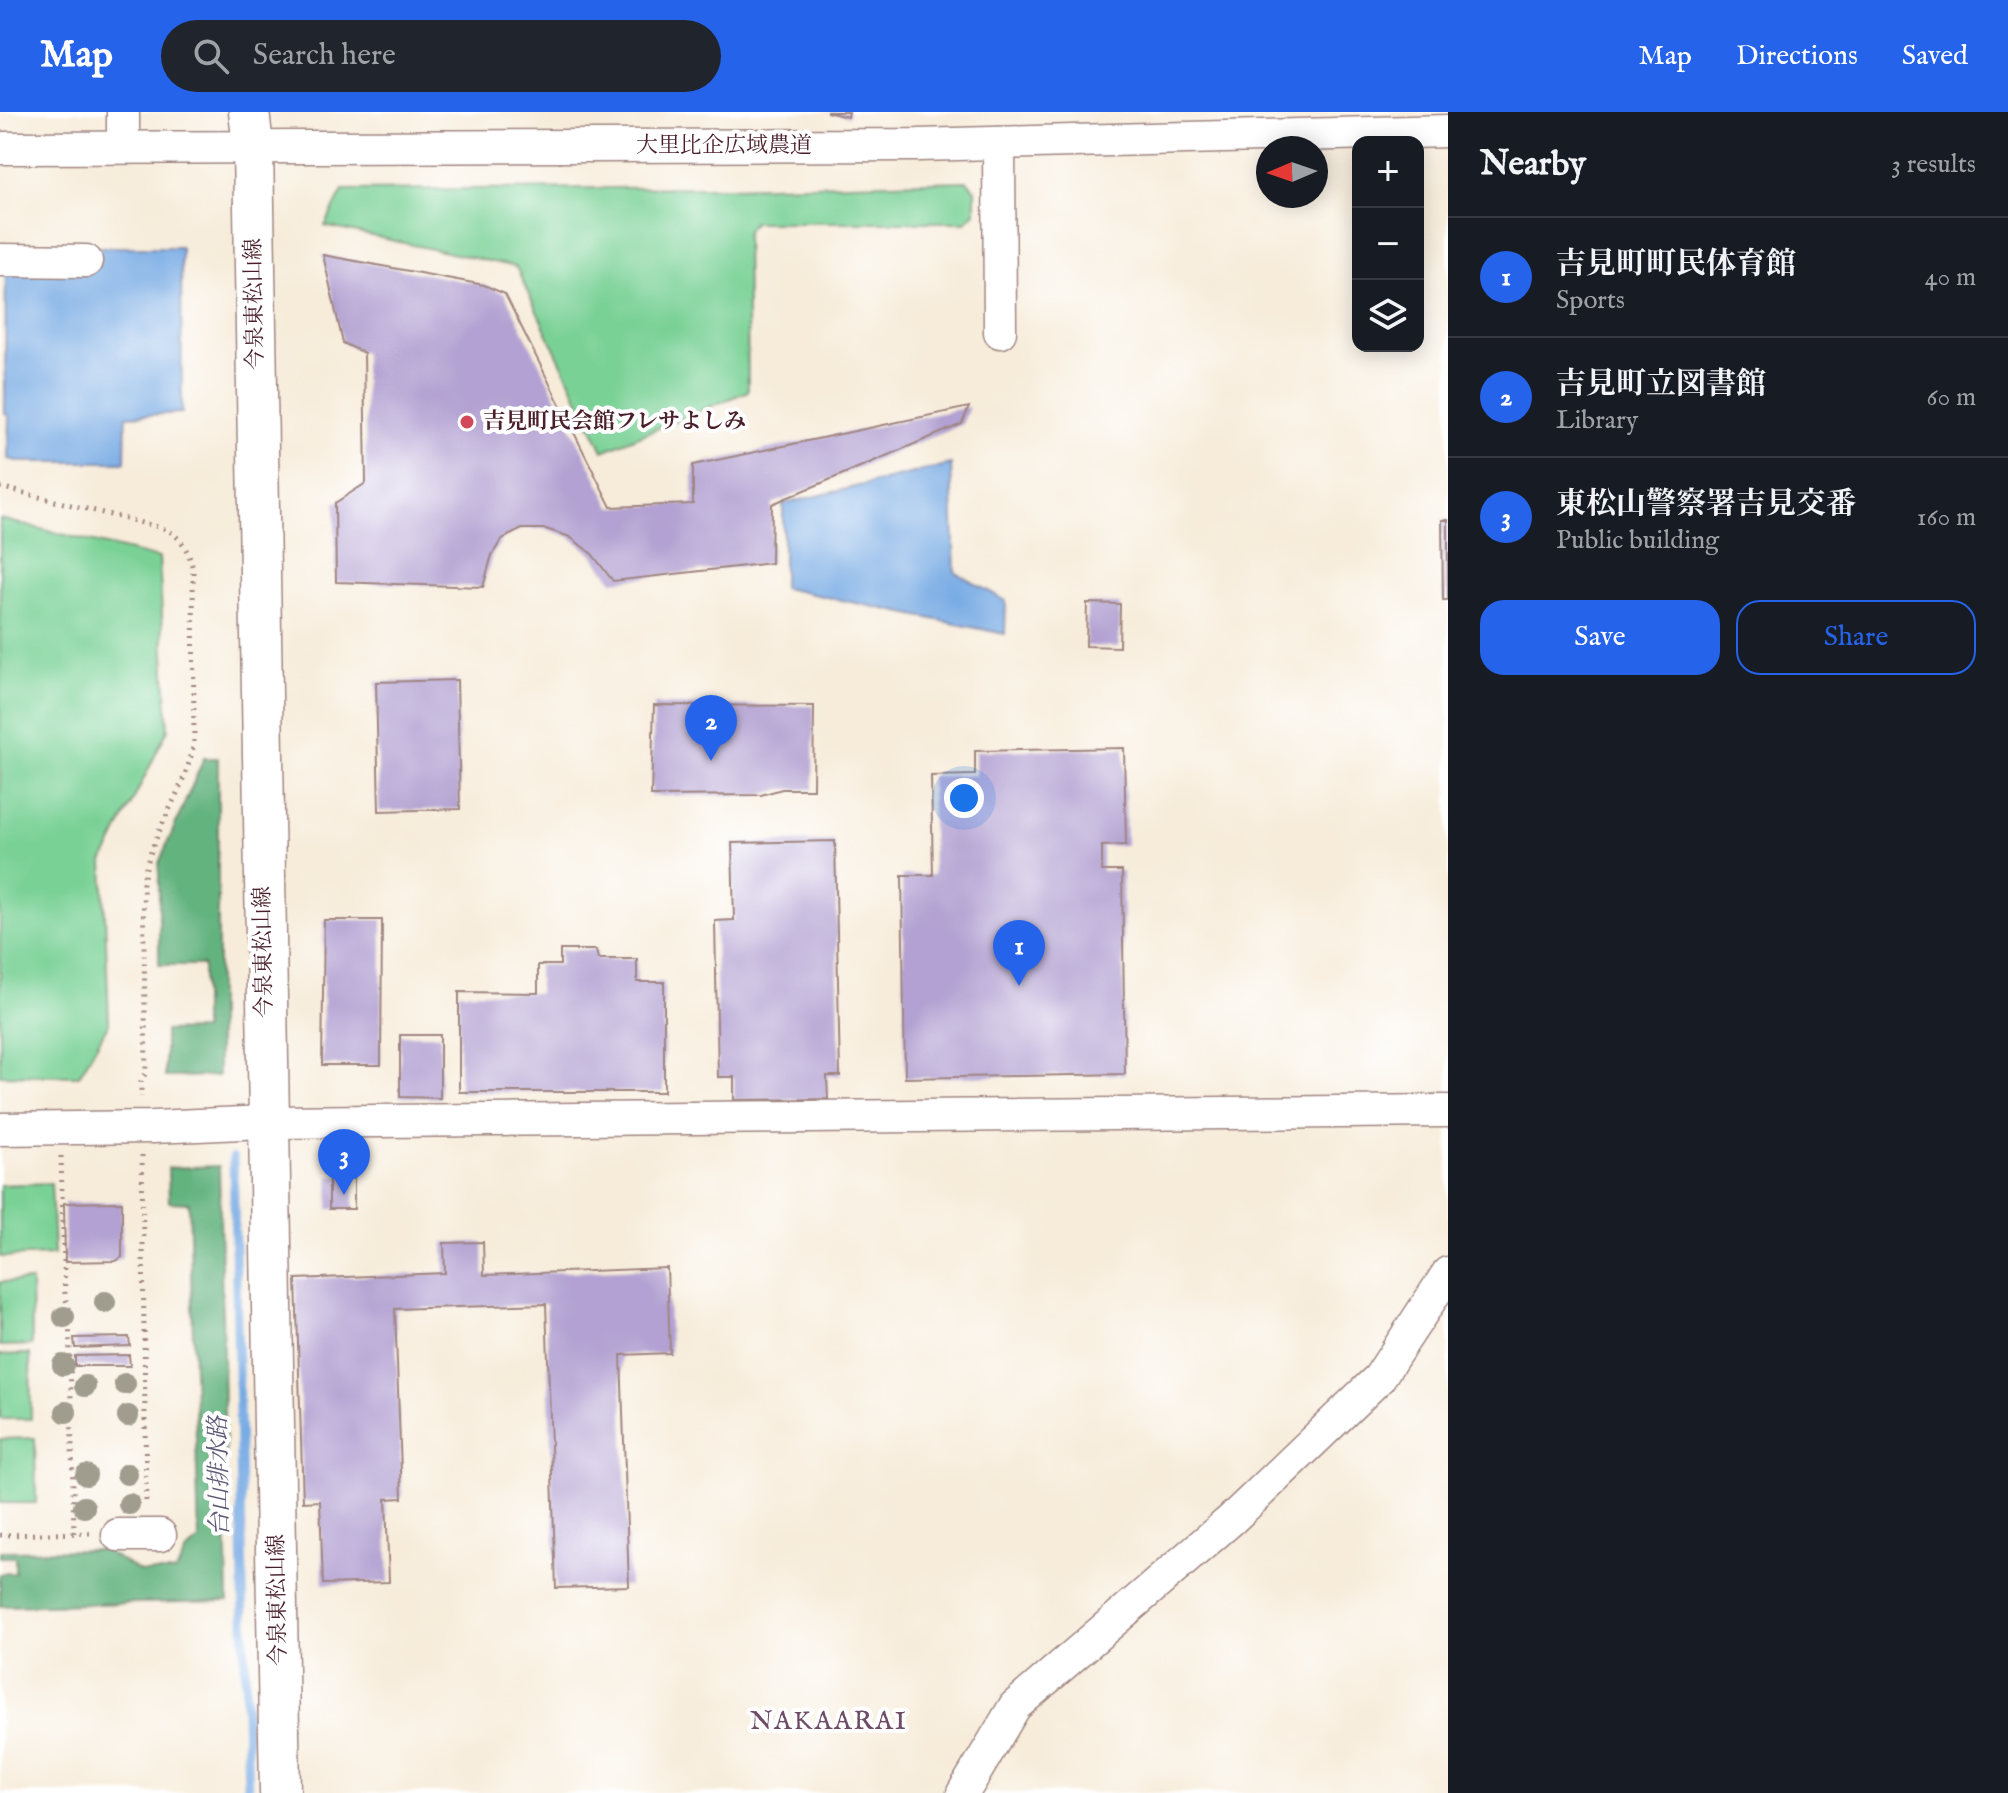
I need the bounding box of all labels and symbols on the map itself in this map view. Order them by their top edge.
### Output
street label: 大里比企広域農道 [636,132,812,160]
north arrow [1256,136,1328,208]
street label: 今泉東松山線 [240,238,270,370]
place label: 吉見町民会館フレサよしみ [483,408,746,436]
marker: 吉見町民会館フレサよしみ [458,413,476,431]
pin: 2 [685,695,737,761]
your location [944,778,984,818]
street label: 今泉東松山線 [249,886,279,1018]
pin: 1 [993,920,1045,986]
pin: 3 [318,1129,370,1195]
water label: 台山排水路 [203,1414,237,1536]
street label: 今泉東松山線 [263,1534,293,1666]
district label: NAKAARAI [750,1705,908,1738]

